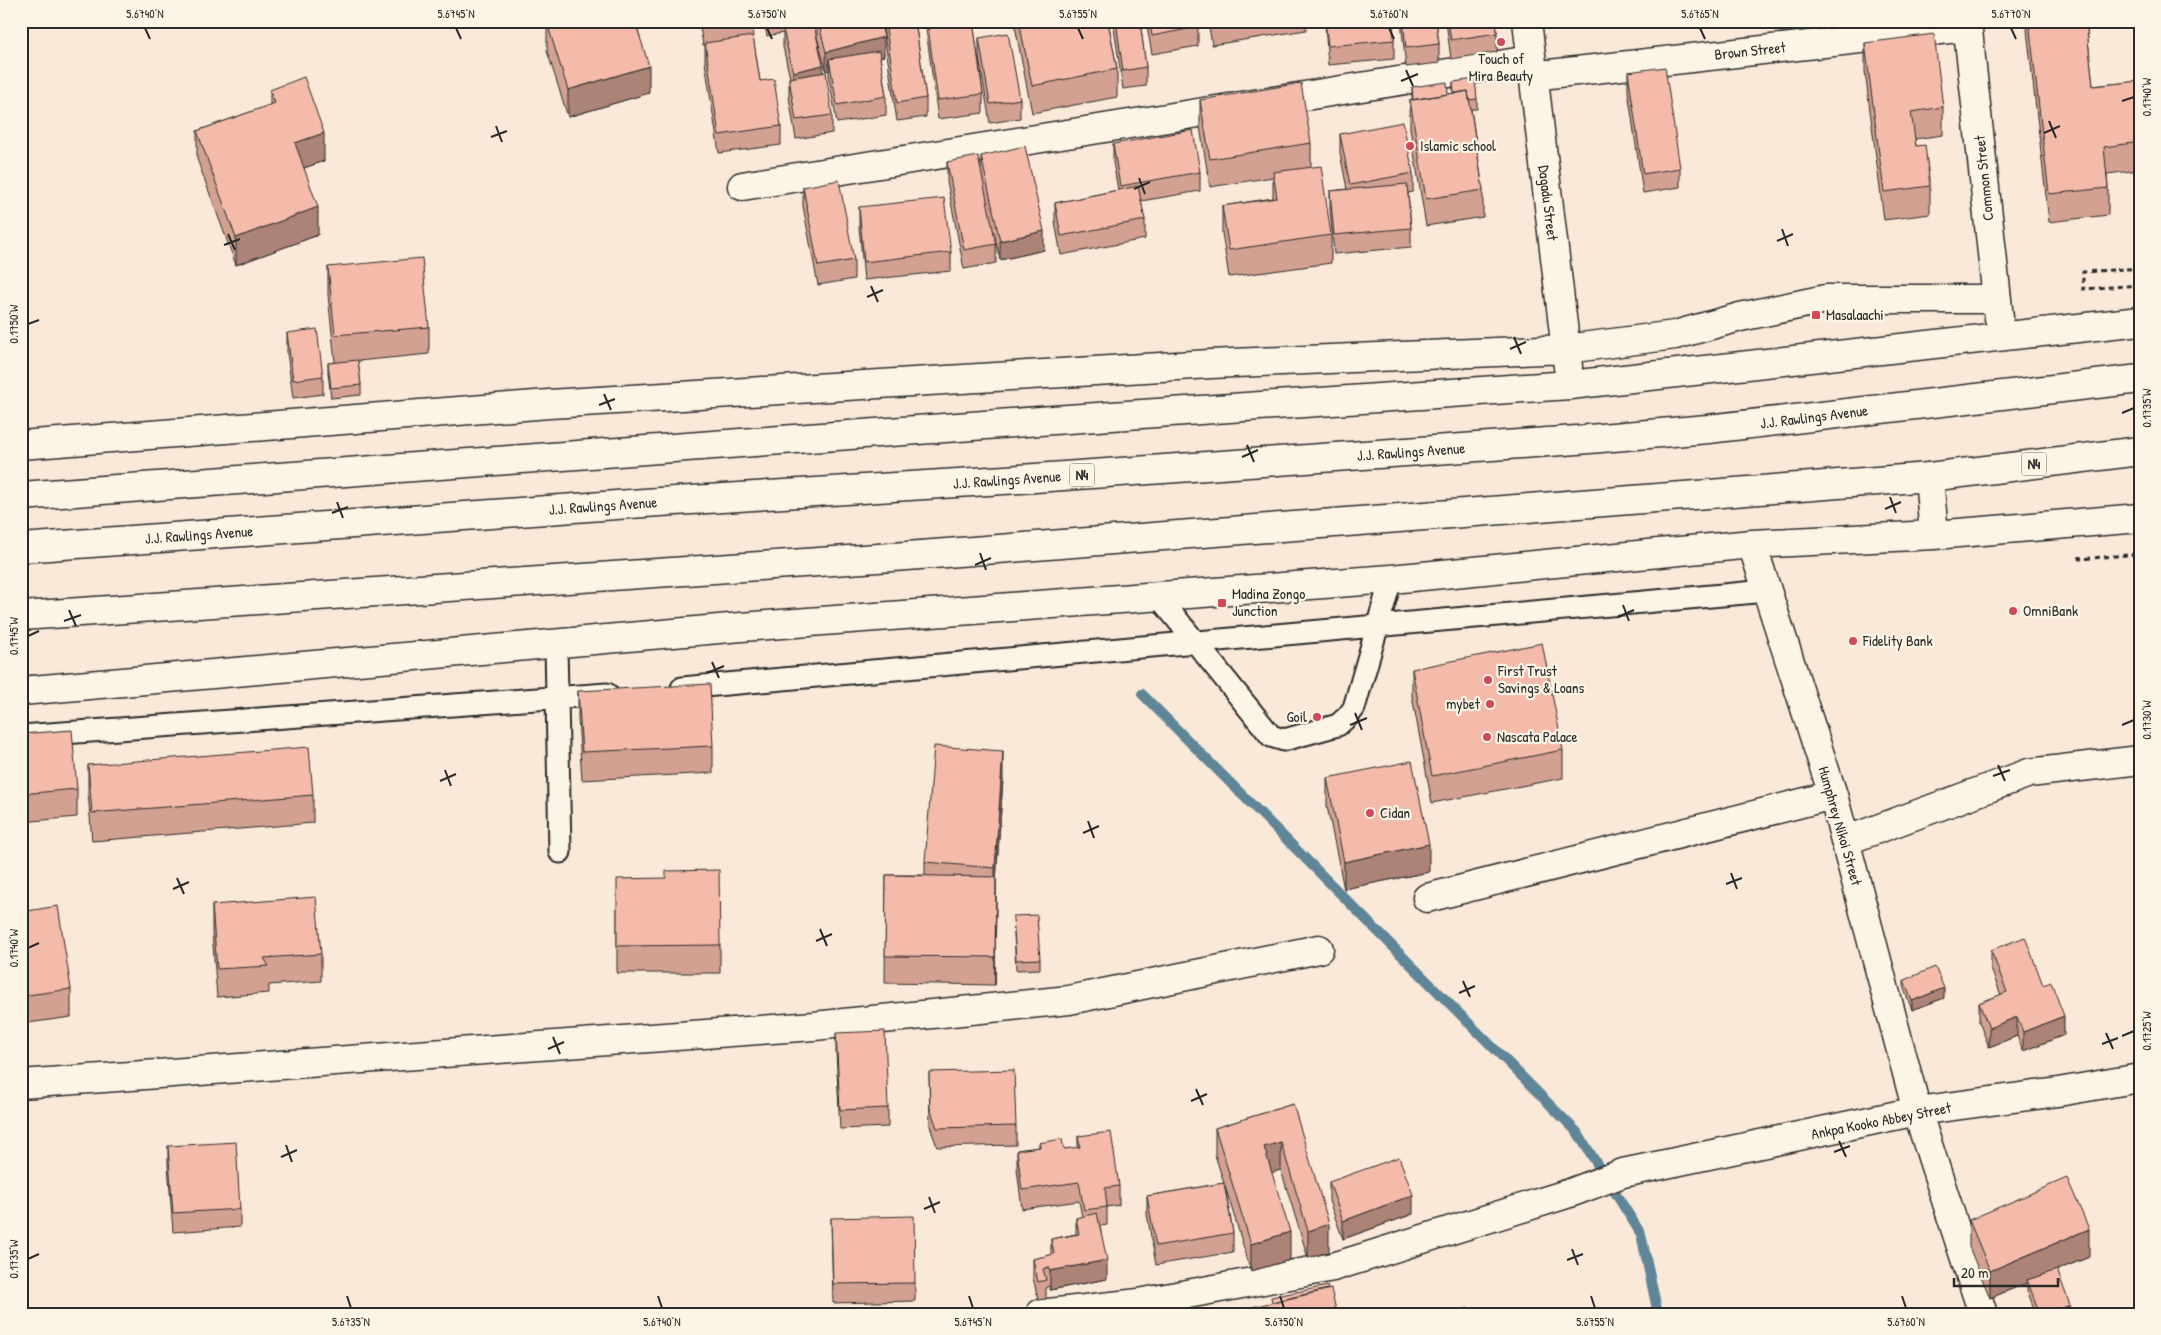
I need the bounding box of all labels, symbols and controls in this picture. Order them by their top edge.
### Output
text: 5.6740°N [126,5,164,22]
text: 5.6745°N [437,5,475,22]
text: 5.6750°N [748,5,786,22]
text: 5.6755°N [1059,5,1097,22]
text: 5.6760°N [1370,5,1408,22]
text: 5.6765°N [1681,5,1719,22]
text: 5.6770°N [1992,5,2030,22]
marker: Touch of Mira Beauty [1495,36,1507,48]
street label: Brown Street [1713,36,1787,65]
place label: Touch of Mira Beauty [1469,48,1533,86]
text: 0.1740°W [2138,77,2155,116]
street label: Common Street [1968,133,1998,222]
place label: Islamic school [1420,135,1496,156]
marker: Islamic school [1404,140,1416,152]
street label: Dagadu Street [1533,164,1564,243]
text: 0.1750°W [5,304,22,343]
place label: Masalaachi [1826,304,1884,325]
marker: Masalaachi [1810,309,1822,321]
text: 0.1735°W [2138,388,2155,427]
street label: J.J. Rawlings Avenue [1759,399,1869,434]
street label: J.J. Rawlings Avenue [1356,437,1466,466]
road number: N4 [2022,452,2046,476]
road number: N4 [1070,464,1094,486]
street label: J.J. Rawlings Avenue [952,465,1062,494]
street label: J.J. Rawlings Avenue [548,491,658,520]
street label: J.J. Rawlings Avenue [144,520,254,549]
place label: Madina Zongo Junction [1232,583,1305,621]
marker: Madina Zongo Junction [1216,597,1228,609]
place label: OmniBank [2023,600,2078,621]
marker: OmniBank [2007,605,2019,617]
text: 0.1745°W [5,616,22,655]
place label: Fidelity Bank [1862,630,1933,651]
marker: Fidelity Bank [1847,635,1859,647]
place label: First Trust Savings & Loans [1497,660,1584,698]
marker: First Trust Savings & Loans [1482,674,1494,686]
place label: mybet [1446,693,1481,714]
marker: mybet [1484,698,1496,710]
text: 0.1730°W [2138,700,2155,740]
place label: Goil [1286,706,1307,727]
marker: Goil [1311,711,1323,723]
place label: Nascata Palace [1497,726,1578,747]
marker: Nascata Palace [1481,731,1493,743]
street label: Humphrey Nikoi Street [1813,764,1868,889]
place label: Cidan [1380,802,1410,823]
marker: Cidan [1364,807,1376,819]
text: 0.1740°W [5,928,22,967]
text: 0.1725°W [2138,1011,2155,1051]
street label: Ankpa Kooko Abbey Street [1809,1096,1953,1144]
text: 0.1735°W [5,1239,22,1278]
scale bar [1954,1255,2057,1287]
text: 20 m [1961,1262,1988,1283]
text: 5.6735°N [332,1313,370,1330]
text: 5.6740°N [643,1313,681,1330]
text: 5.6745°N [954,1313,992,1330]
text: 5.6750°N [1265,1313,1303,1330]
text: 5.6755°N [1576,1313,1614,1330]
text: 5.6760°N [1887,1313,1925,1330]

